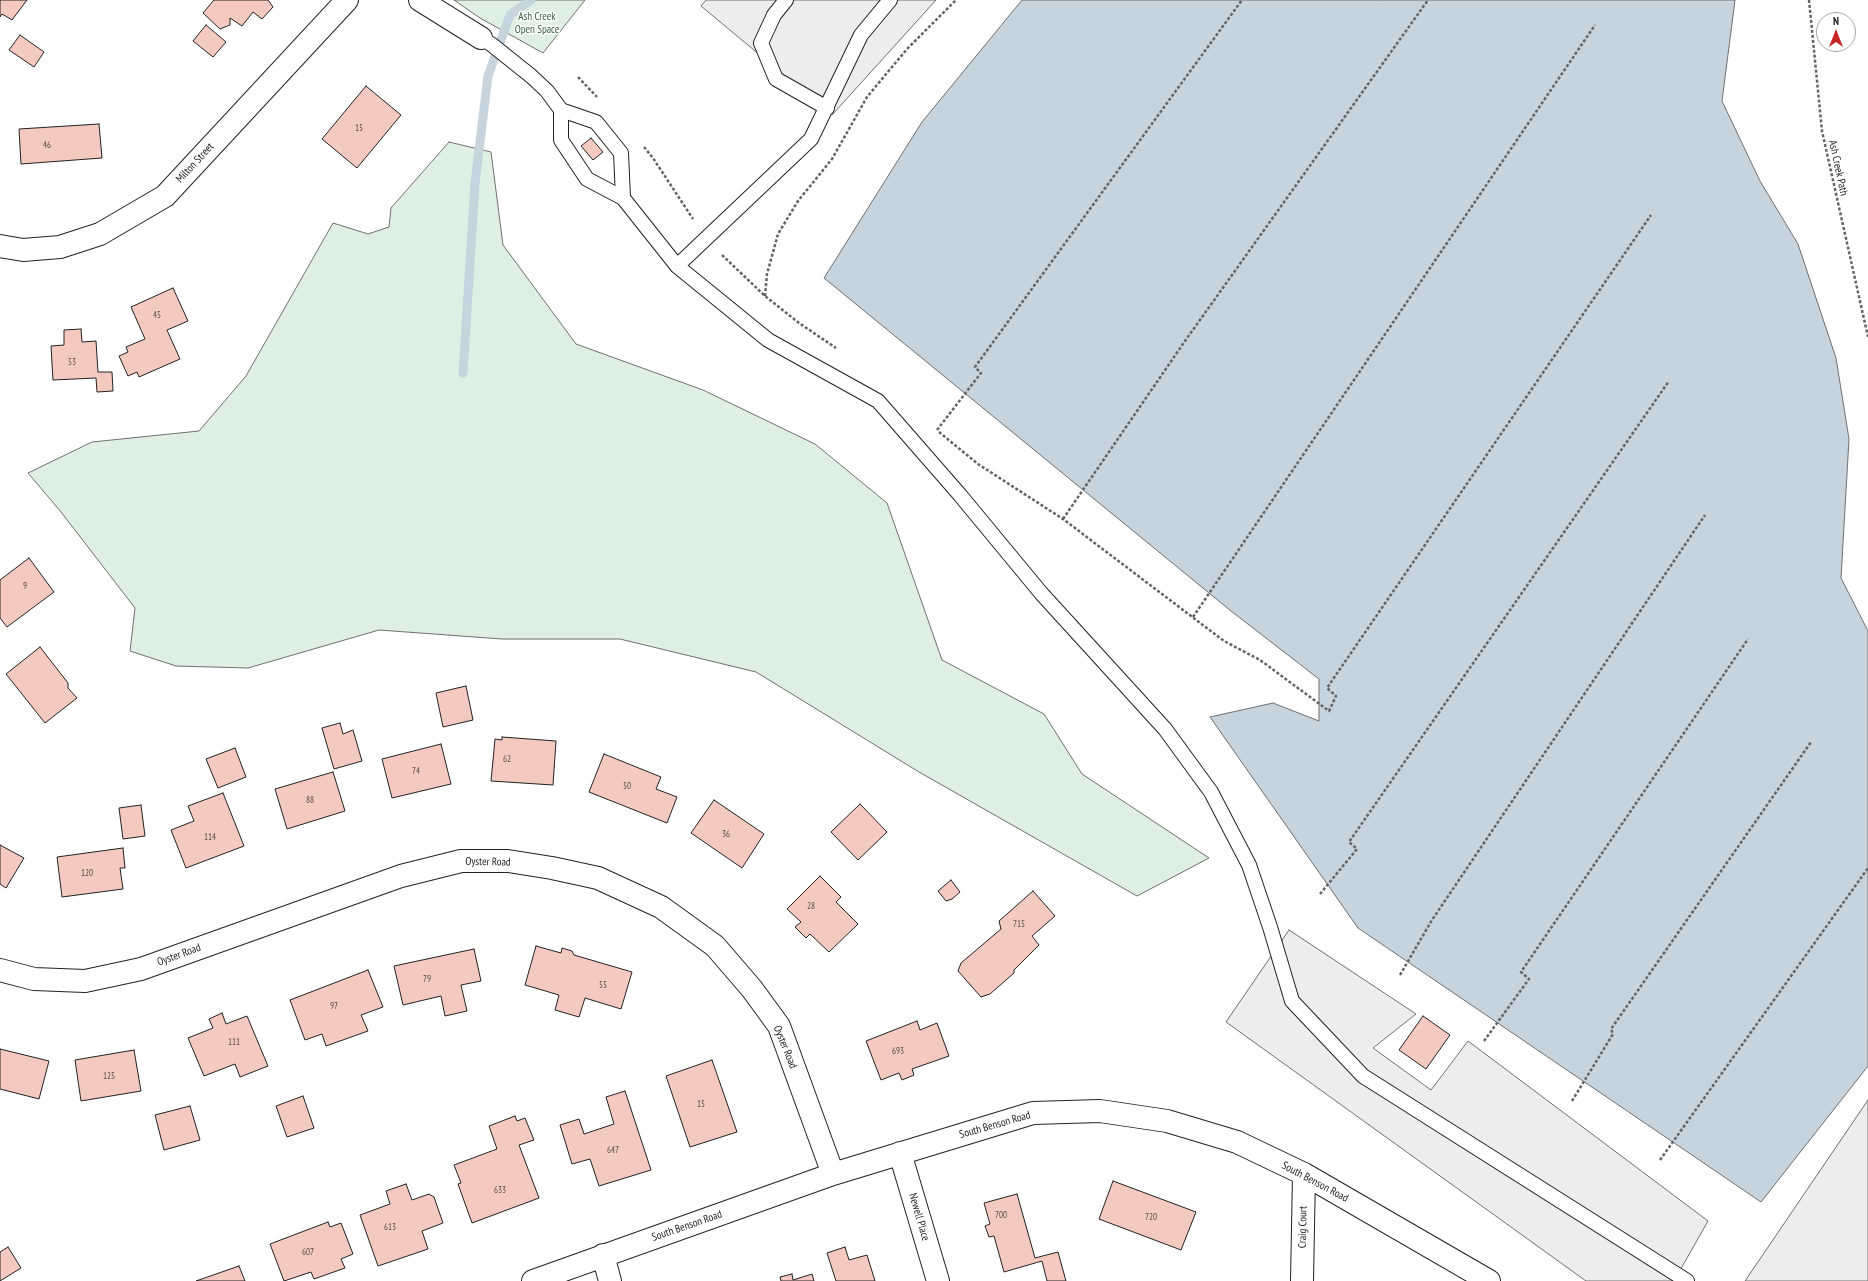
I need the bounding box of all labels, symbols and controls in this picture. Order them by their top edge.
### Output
park label: Ash Creek Open Space [515,10,559,36]
north arrow [1816,12,1856,52]
text: N [1833,14,1839,28]
house number: 15 [355,123,363,133]
street label: Ash Creek Path [1826,139,1850,197]
house number: 46 [43,140,51,150]
street label: Milton Street [173,140,217,186]
house number: 45 [153,310,161,320]
house number: 53 [68,357,76,367]
house number: 9 [23,581,27,591]
house number: 62 [503,754,511,764]
house number: 74 [412,766,420,776]
house number: 50 [623,781,631,791]
house number: 88 [306,795,314,805]
house number: 36 [722,829,730,839]
house number: 114 [204,832,216,842]
street label: Oyster Road [465,855,511,869]
house number: 120 [81,868,93,878]
house number: 28 [807,901,815,911]
house number: 715 [1013,919,1025,929]
street label: Oyster Road [155,941,203,969]
house number: 79 [423,974,431,984]
house number: 55 [599,980,607,990]
house number: 97 [330,1001,338,1011]
street label: Oyster Road [770,1024,800,1070]
house number: 111 [228,1037,240,1047]
house number: 693 [892,1046,904,1056]
house number: 125 [103,1071,115,1081]
house number: 15 [697,1099,705,1109]
street label: South Benson Road [958,1109,1032,1141]
house number: 647 [607,1145,619,1155]
street label: South Benson Road [1280,1159,1350,1205]
house number: 633 [494,1185,506,1195]
street label: Newell Place [906,1192,932,1242]
street label: Craig Court [1296,1206,1310,1248]
street label: South Benson Road [650,1208,724,1244]
house number: 700 [995,1210,1007,1220]
house number: 720 [1145,1212,1157,1222]
house number: 613 [384,1222,396,1232]
house number: 607 [302,1247,314,1257]

